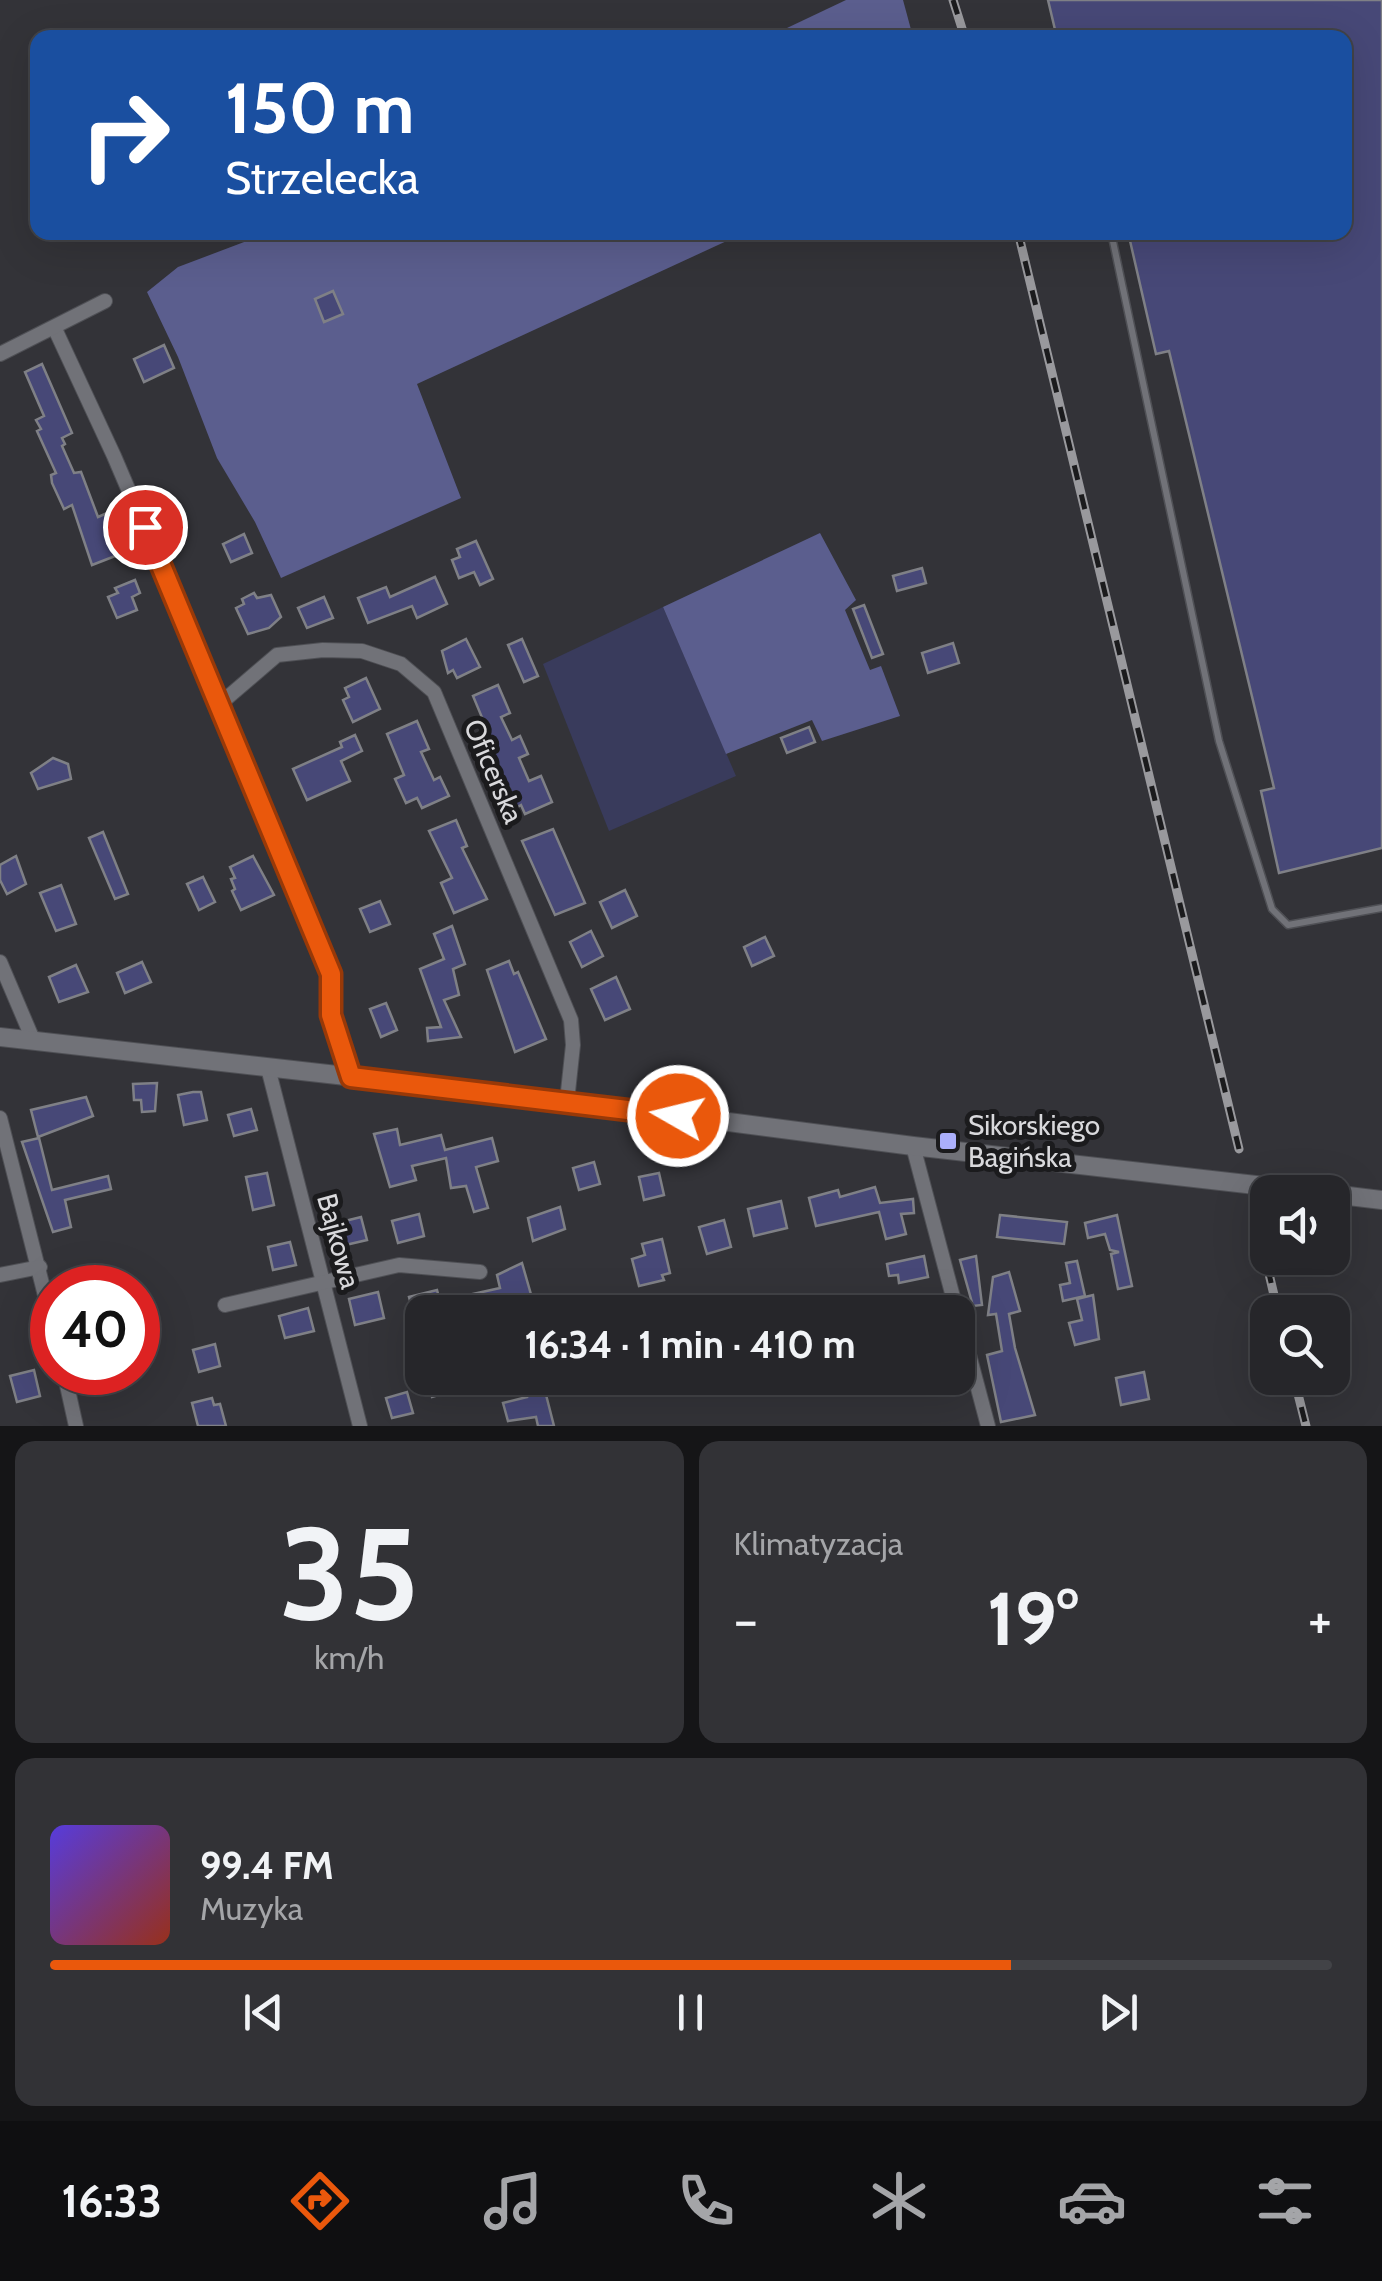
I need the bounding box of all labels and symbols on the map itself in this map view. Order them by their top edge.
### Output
pin [103,485,188,570]
street label: Oficerska [457,714,531,829]
position arrow [626,1064,730,1168]
place label: Sikorskiego Bagińska [968,1108,1100,1174]
marker: Sikorskiego Bagińska [937,1130,959,1152]
street label: Bajkowa [310,1190,368,1293]
speed limit sign: 40 [30,1265,160,1395]

